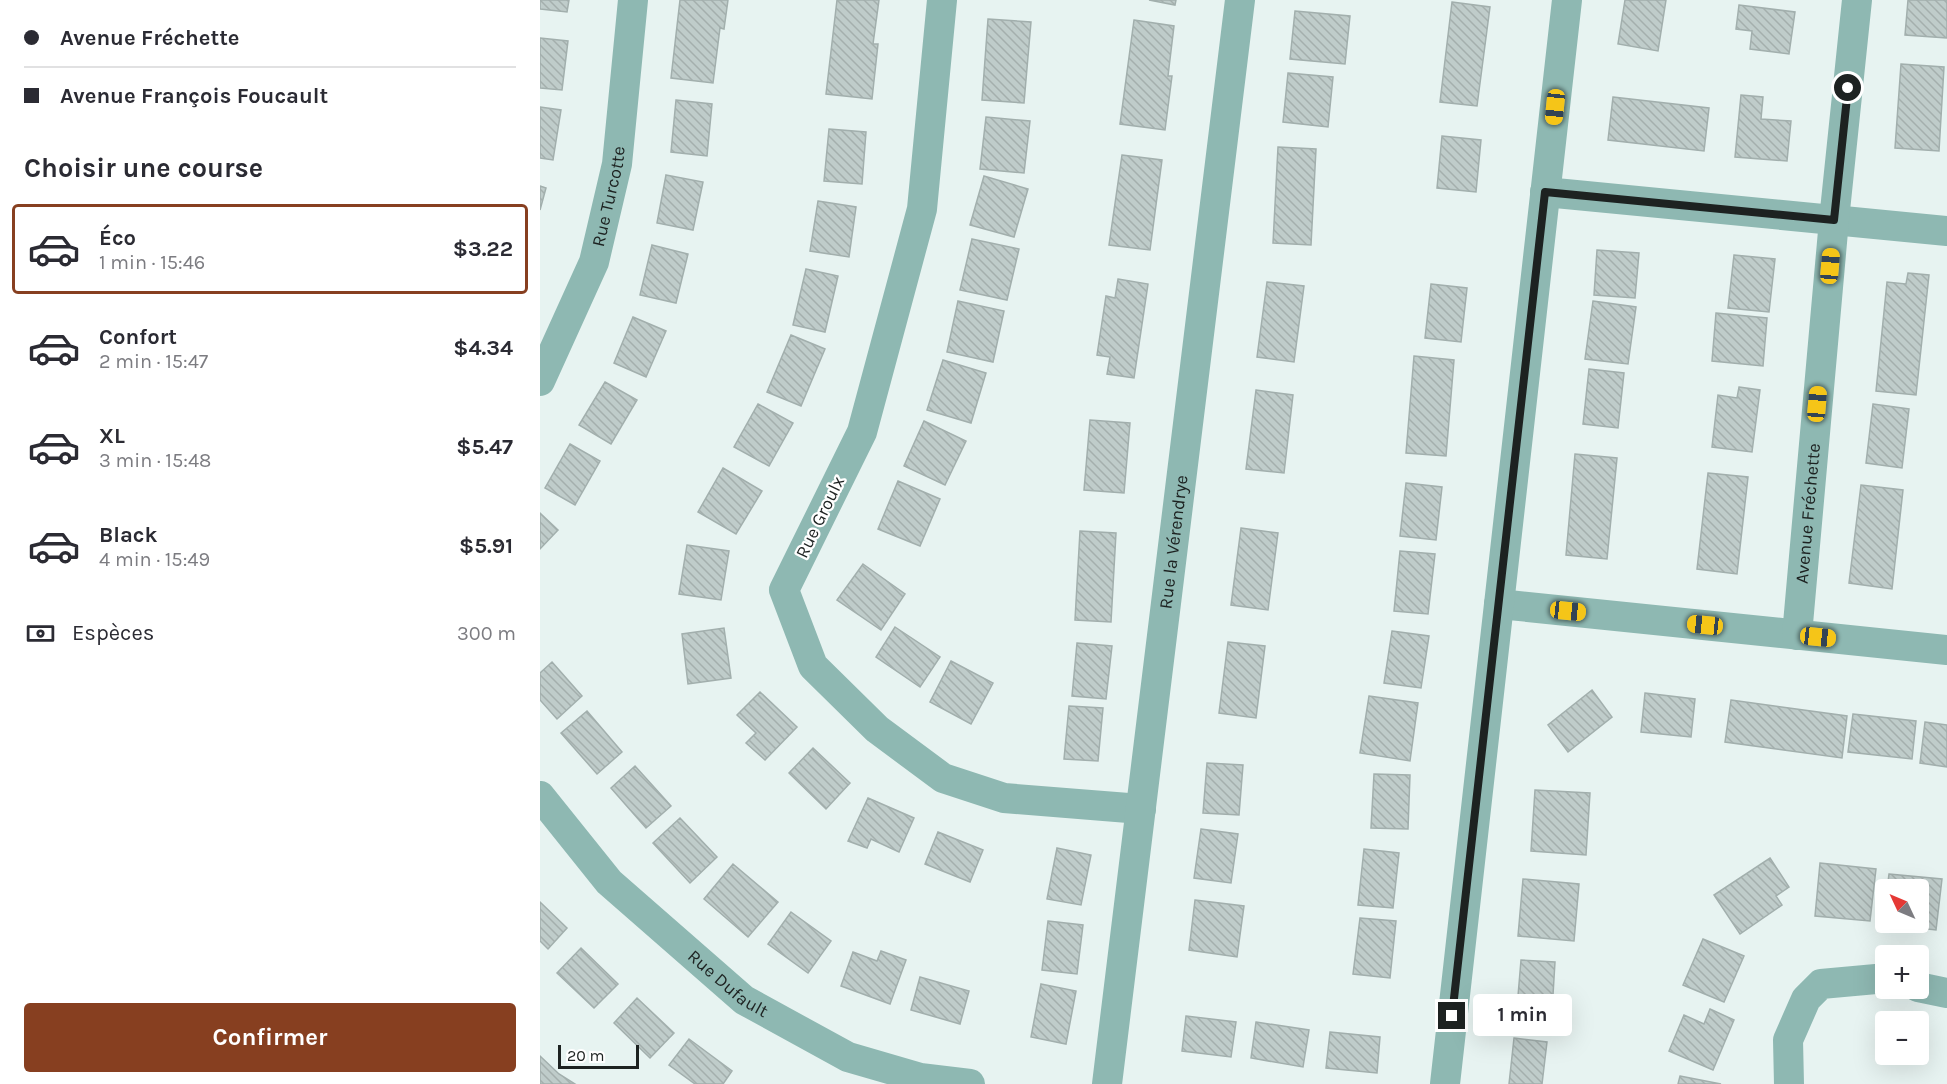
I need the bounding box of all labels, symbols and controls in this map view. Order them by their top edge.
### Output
text: Avenue Fréchette [60,25,239,51]
route start [1834,74,1861,101]
text: Avenue François Foucault [60,83,328,109]
car [1544,88,1566,126]
street label: Rue Turcotte [587,145,630,249]
text: Choisir une course [24,152,263,184]
icon: car [27,222,81,276]
text: Éco [99,225,136,251]
text: $3.22 [453,236,513,262]
car [1819,247,1841,285]
text: 1 min · 15:46 [99,251,205,274]
icon: car [27,321,81,375]
text: Confort [99,324,177,350]
text: $4.34 [453,335,513,361]
text: 2 min · 15:47 [99,350,208,373]
car [1806,385,1828,423]
icon: car [27,420,81,474]
text: XL [99,423,125,449]
text: $5.47 [456,434,513,460]
street label: Avenue Fréchette [1791,442,1825,585]
text: 3 min · 15:48 [99,449,211,472]
street label: Rue Groulx [791,472,849,562]
street label: Rue la Vérendrye [1154,474,1193,610]
icon: car [27,519,81,573]
text: Black [99,522,158,548]
text: $5.91 [459,533,513,559]
text: 4 min · 15:49 [99,548,210,571]
car [1549,600,1587,622]
car [1686,614,1724,636]
icon: cash [24,617,57,650]
text: Espèces [72,620,154,646]
text: 300 m [457,622,516,645]
car [1799,626,1837,648]
north arrow [1875,879,1929,933]
map controls [1875,879,1929,1065]
street label: Rue Dufault [683,945,772,1022]
button: + [1875,945,1929,999]
callout: 1 min [1473,995,1572,1037]
route end [1438,1002,1465,1029]
button: Confirmer [24,1003,516,1072]
text: 1 min [1497,1003,1548,1026]
button: − [1875,1011,1929,1065]
scale bar [558,1042,639,1070]
text: 20 m [567,1046,605,1065]

